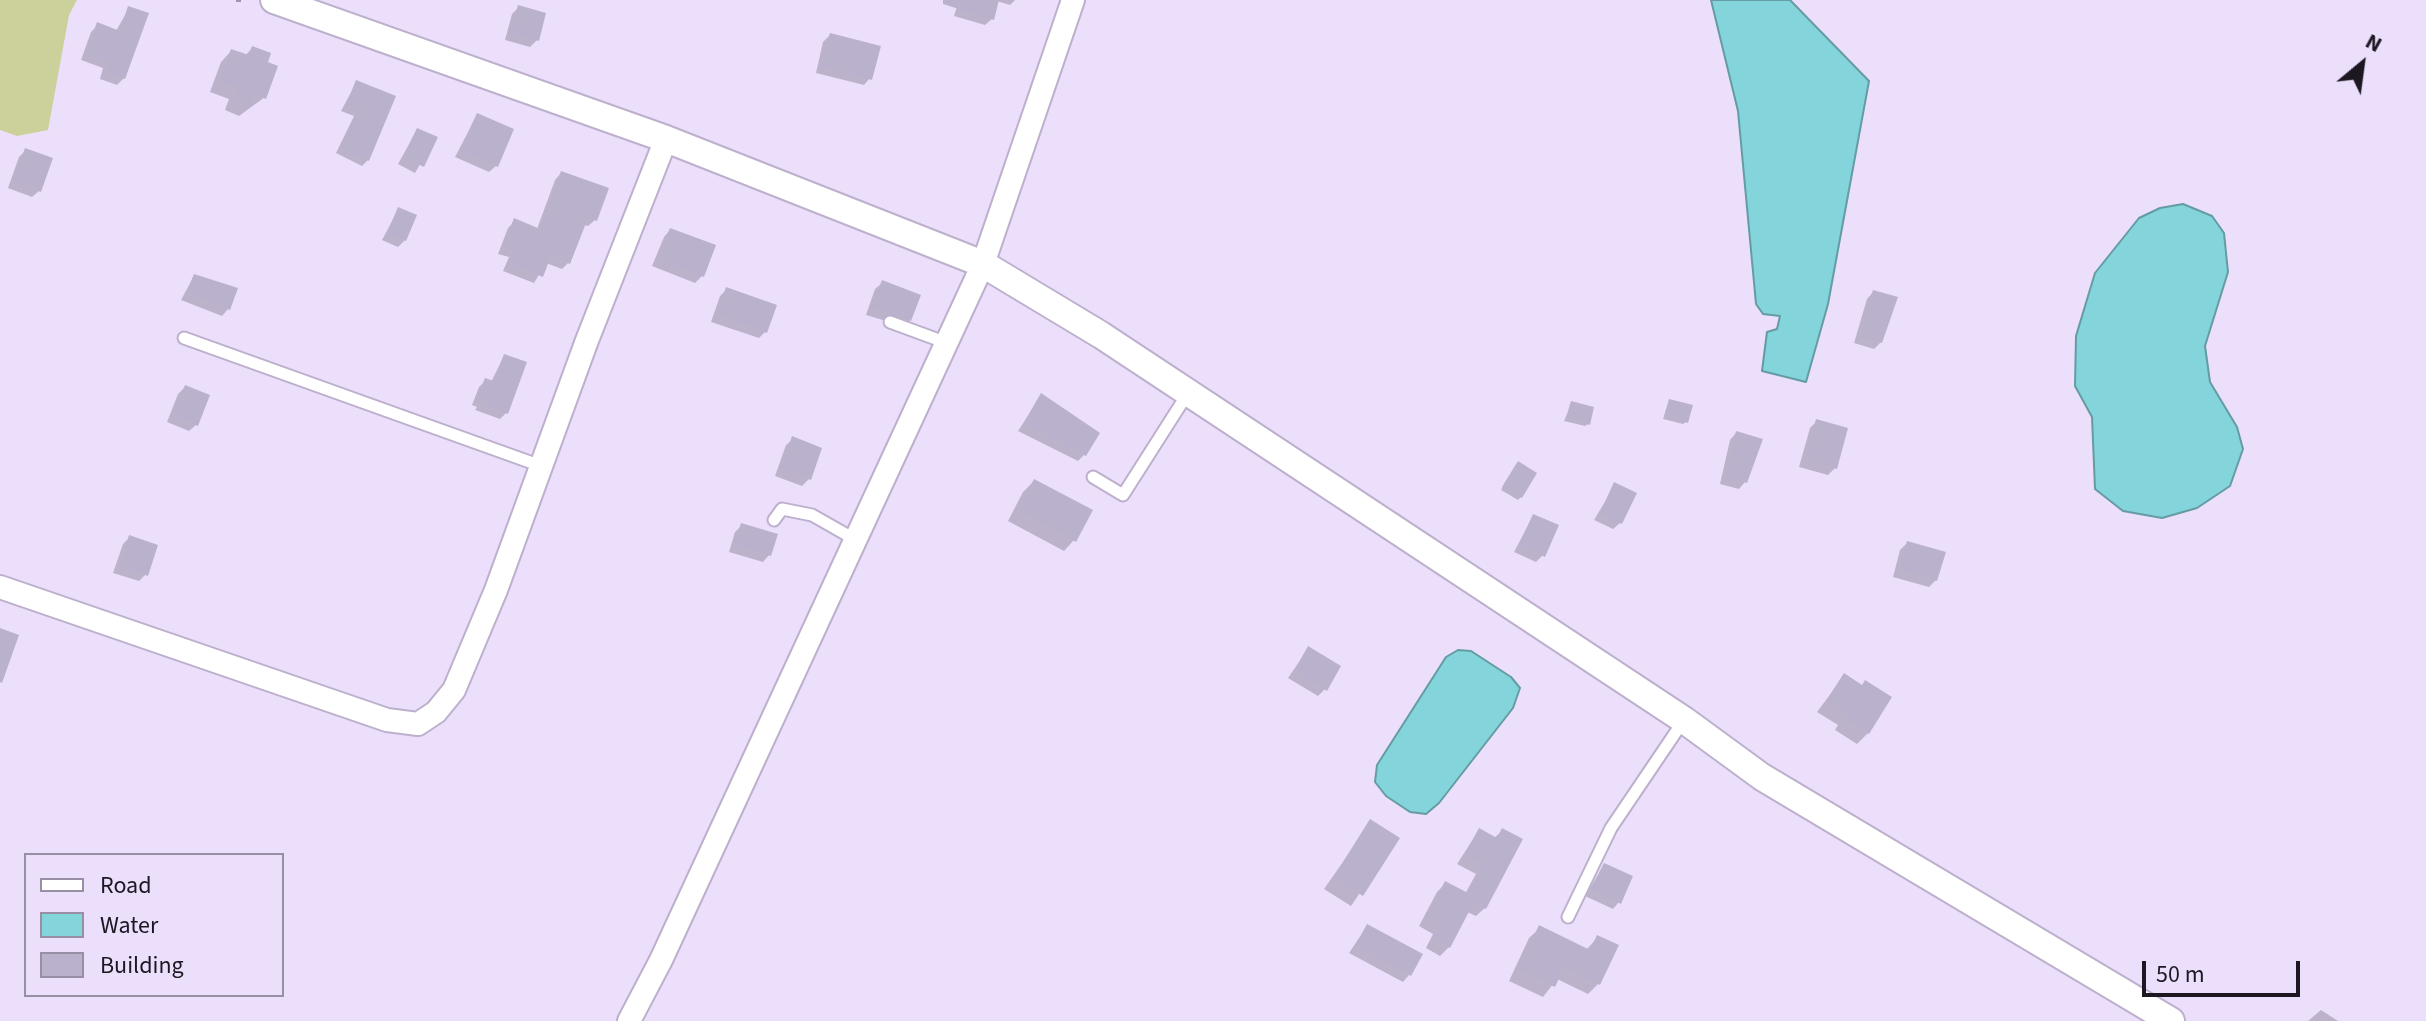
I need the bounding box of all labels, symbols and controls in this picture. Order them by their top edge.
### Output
north arrow [2322,24,2402,104]
text: N [2359,25,2388,61]
legend [24,853,284,997]
text: Road [100,868,152,903]
text: Water [100,908,158,943]
scale bar [2146,945,2304,995]
text: Building [100,948,184,983]
text: 50 m [2156,957,2205,992]

